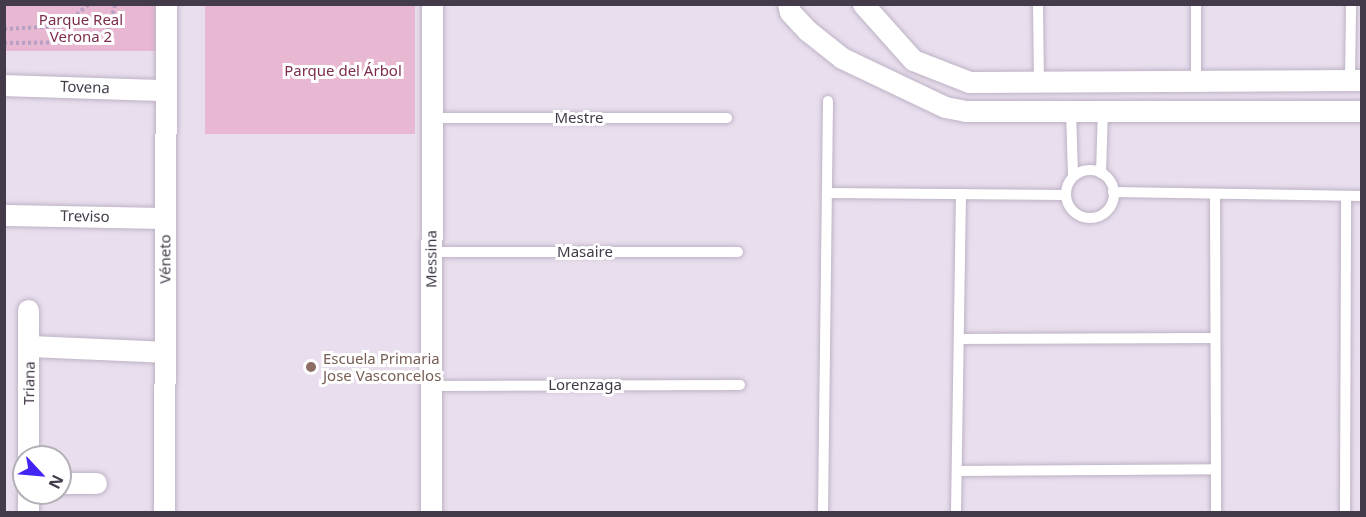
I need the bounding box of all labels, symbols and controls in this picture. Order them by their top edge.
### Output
park label: Parque Real Verona 2 [39,10,123,45]
park label: Parque del Árbol [284,62,402,80]
street label: Tovena [60,77,110,97]
street label: Mestre [554,109,604,127]
street label: Treviso [60,207,110,225]
street label: Messina [422,230,440,288]
street label: Véneto [156,234,174,284]
street label: Masaire [557,243,613,261]
place label: Escuela Primaria Jose Vasconcelos [323,349,441,384]
marker: Escuela Primaria Jose Vasconcelos [304,360,318,374]
street label: Triana [20,361,38,405]
street label: Lorenzaga [548,376,622,394]
north arrow [12,445,72,505]
text: N [44,471,69,493]

